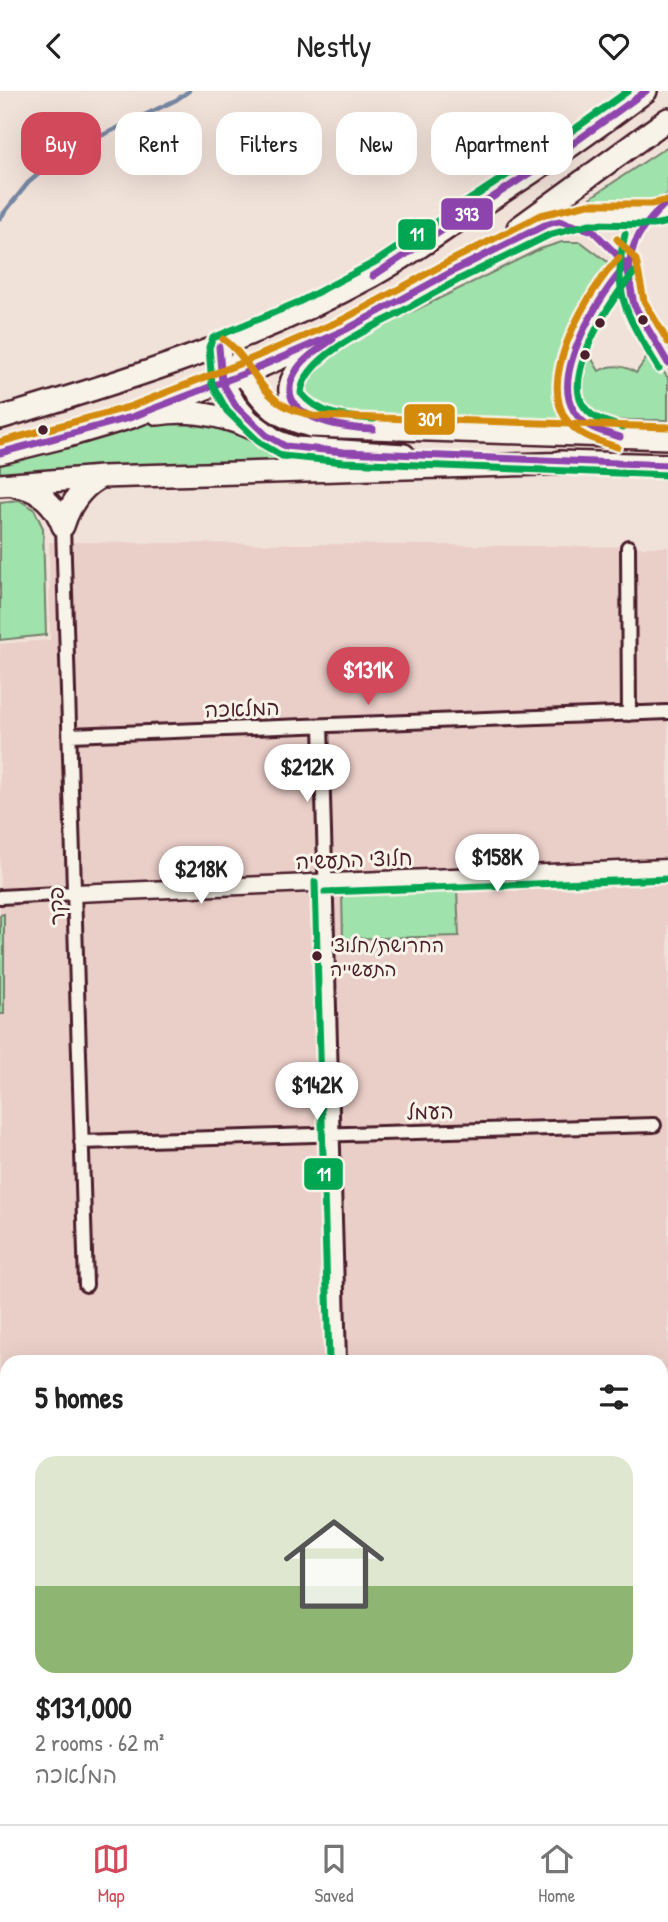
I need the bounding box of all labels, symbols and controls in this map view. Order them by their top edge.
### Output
text: Nestly [296,24,372,67]
icon: back [35,27,73,65]
icon: heart [595,27,633,65]
chip: Buy [21,112,101,175]
chip: Rent [115,112,202,175]
chip: Filters [216,112,322,175]
chip: New [336,112,417,175]
chip: Apartment [431,112,573,175]
line badge: 393 [440,197,494,231]
text: 393 [455,201,479,227]
line badge: 11 [397,218,437,251]
text: 11 [410,221,424,247]
unlabelled marker [636,313,650,327]
unlabelled marker [593,316,607,330]
unlabelled marker [578,348,592,362]
line badge: 301 [403,403,456,436]
text: 301 [418,406,442,432]
unlabelled marker [36,423,50,437]
pin: $131K [319,647,417,707]
text: $131K [343,654,393,685]
street label: המלאכה [204,693,280,724]
pin: $212K [258,745,356,804]
text: $212K [280,751,334,782]
pin: $158K [448,835,546,894]
text: $158K [471,841,523,872]
street label: חלוצי התעשיה [295,843,413,876]
pin: $218K [152,847,250,906]
text: $218K [175,853,227,884]
street label: פקר [41,886,72,926]
place label: החרושת/חלוצי התעשייה [330,932,444,982]
marker: החרושת/חלוצי התעשייה [310,949,324,963]
pin: $142K [268,1063,366,1122]
text: $142K [291,1069,343,1100]
street label: העמל [406,1096,454,1127]
line badge: 11 [303,1157,344,1191]
text: 11 [317,1161,331,1187]
text: 5 homes [35,1377,123,1417]
icon: filters [595,1378,633,1416]
icon: home [271,1501,397,1627]
text: $131,000 [35,1687,132,1727]
text: 2 rooms · 62 m² [35,1727,164,1758]
text: המלאכה [35,1759,117,1790]
tab: Map [92,1840,130,1908]
tab: Saved [315,1840,353,1908]
tab: Home [538,1840,576,1908]

